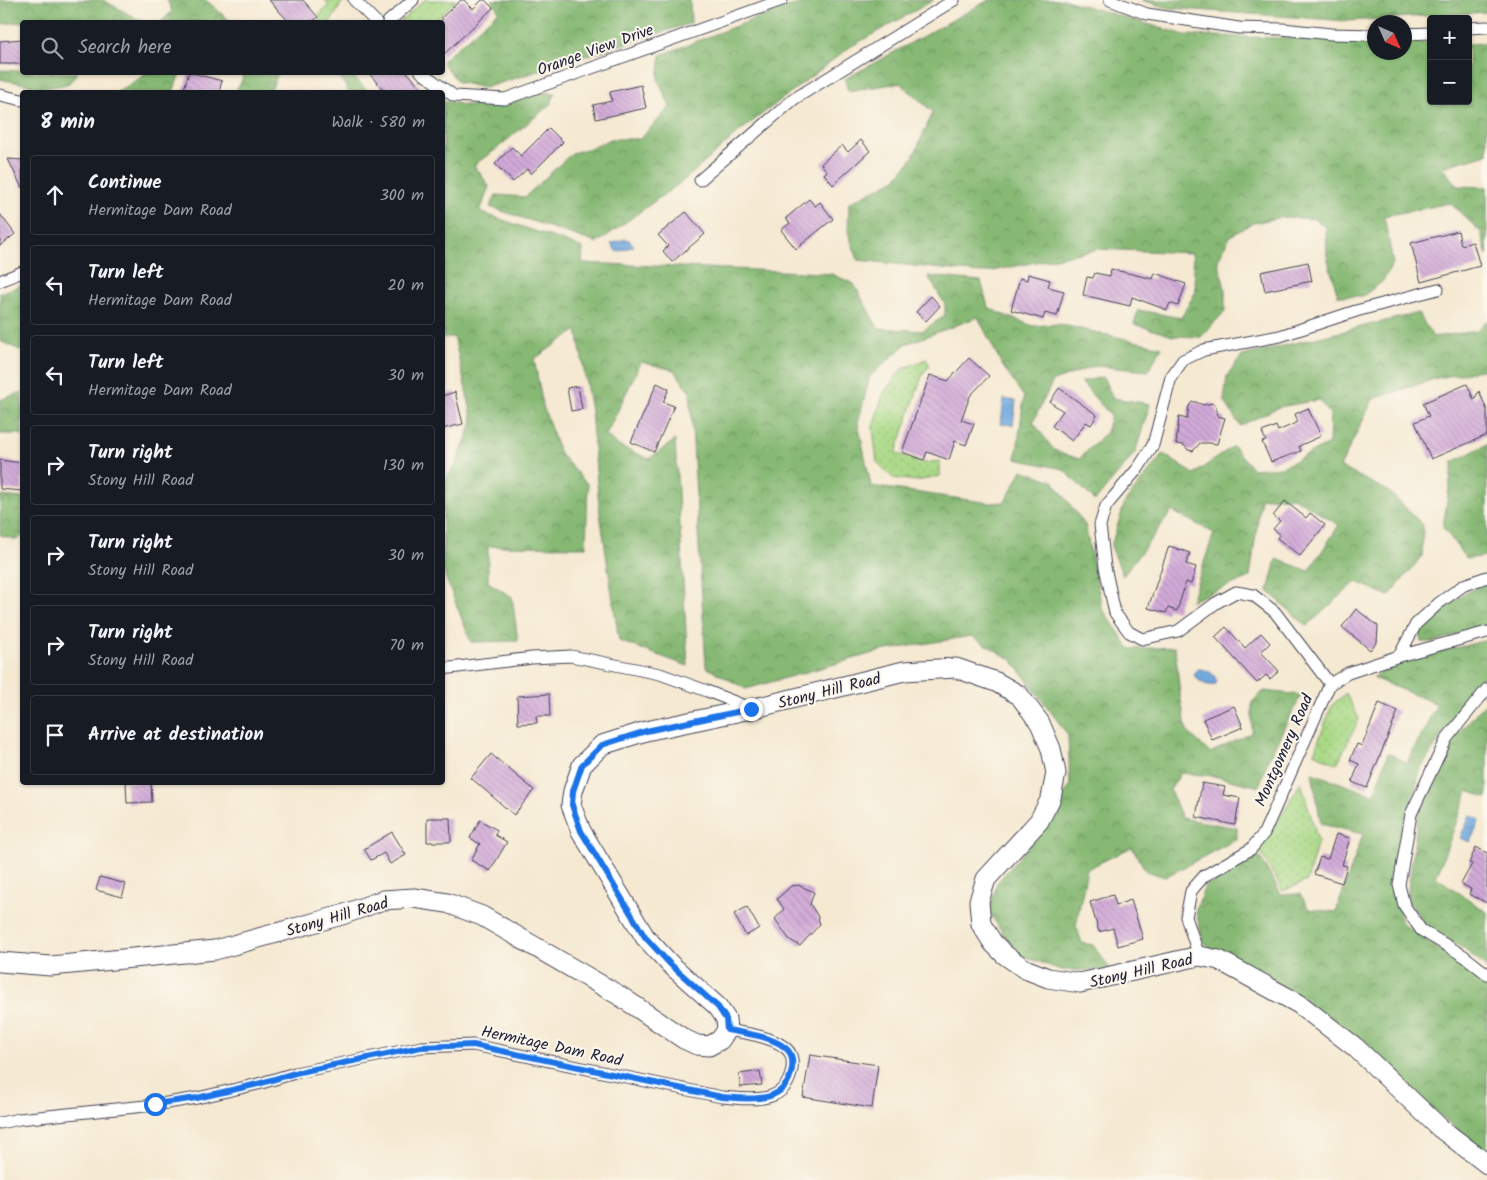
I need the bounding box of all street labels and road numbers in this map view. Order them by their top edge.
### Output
street label: Orange View Drive [534,18,657,83]
street label: Stony Hill Road [775,666,884,716]
street label: Montgomery Road [1248,689,1321,811]
street label: Stony Hill Road [283,891,392,944]
street label: Stony Hill Road [1087,947,1196,995]
street label: Hermitage Dam Road [479,1019,626,1074]

